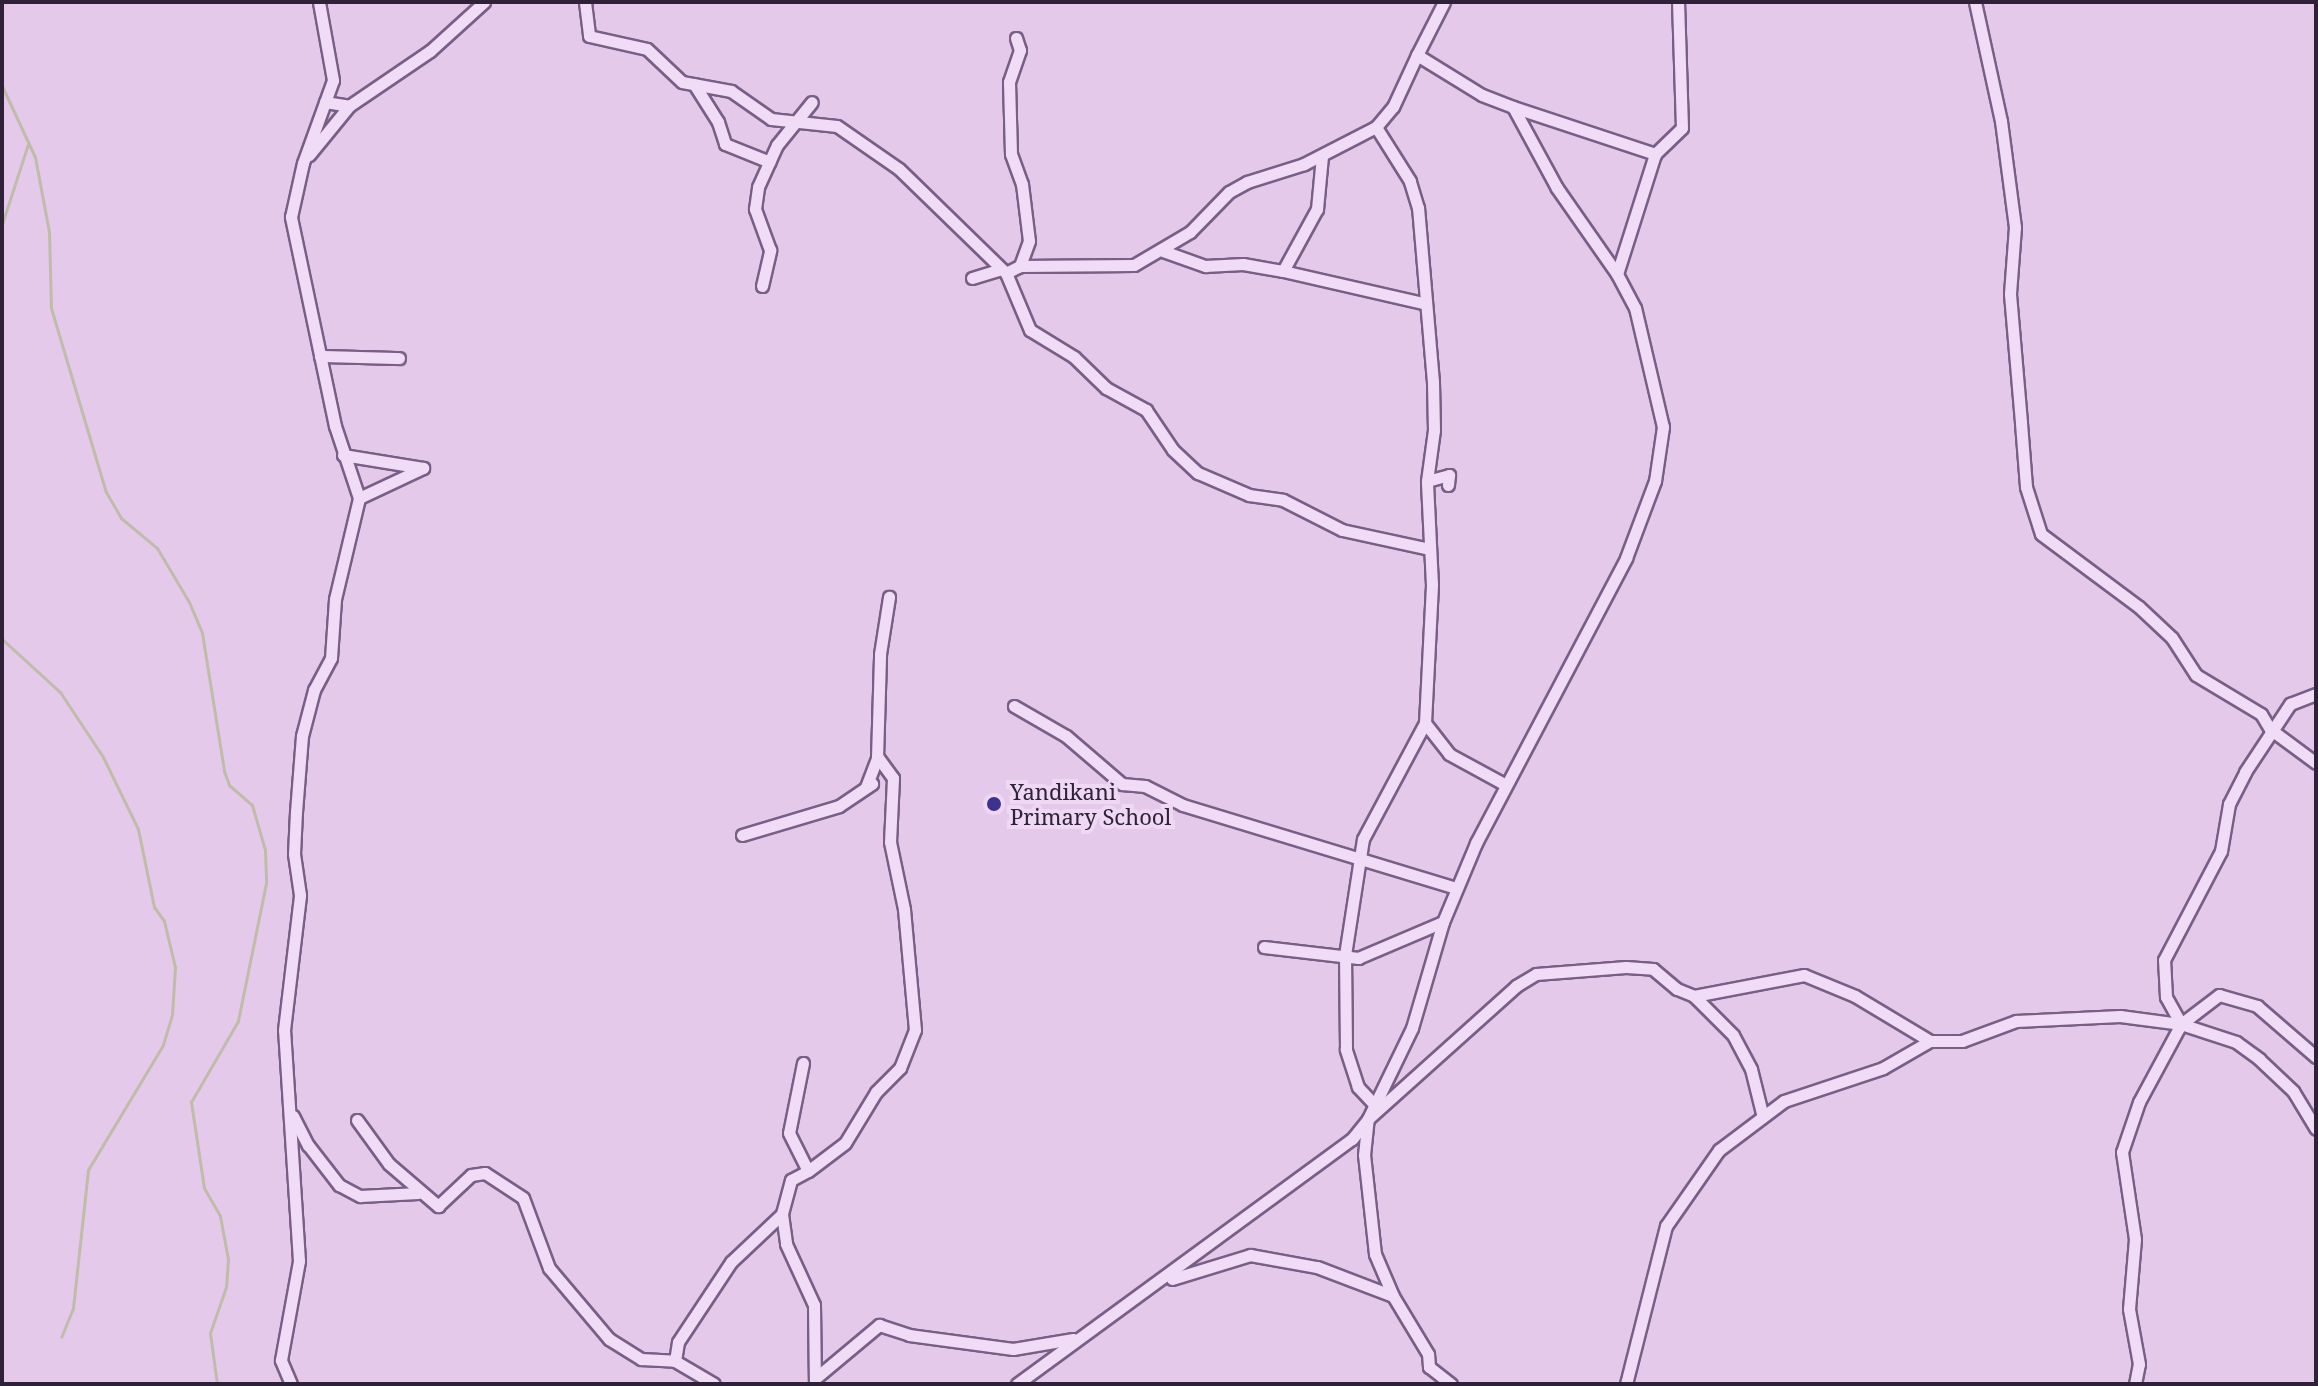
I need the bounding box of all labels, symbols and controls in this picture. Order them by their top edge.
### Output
place label: Yandikani Primary School [1010,778,1171,830]
marker: Yandikani Primary School [985,795,1003,813]

